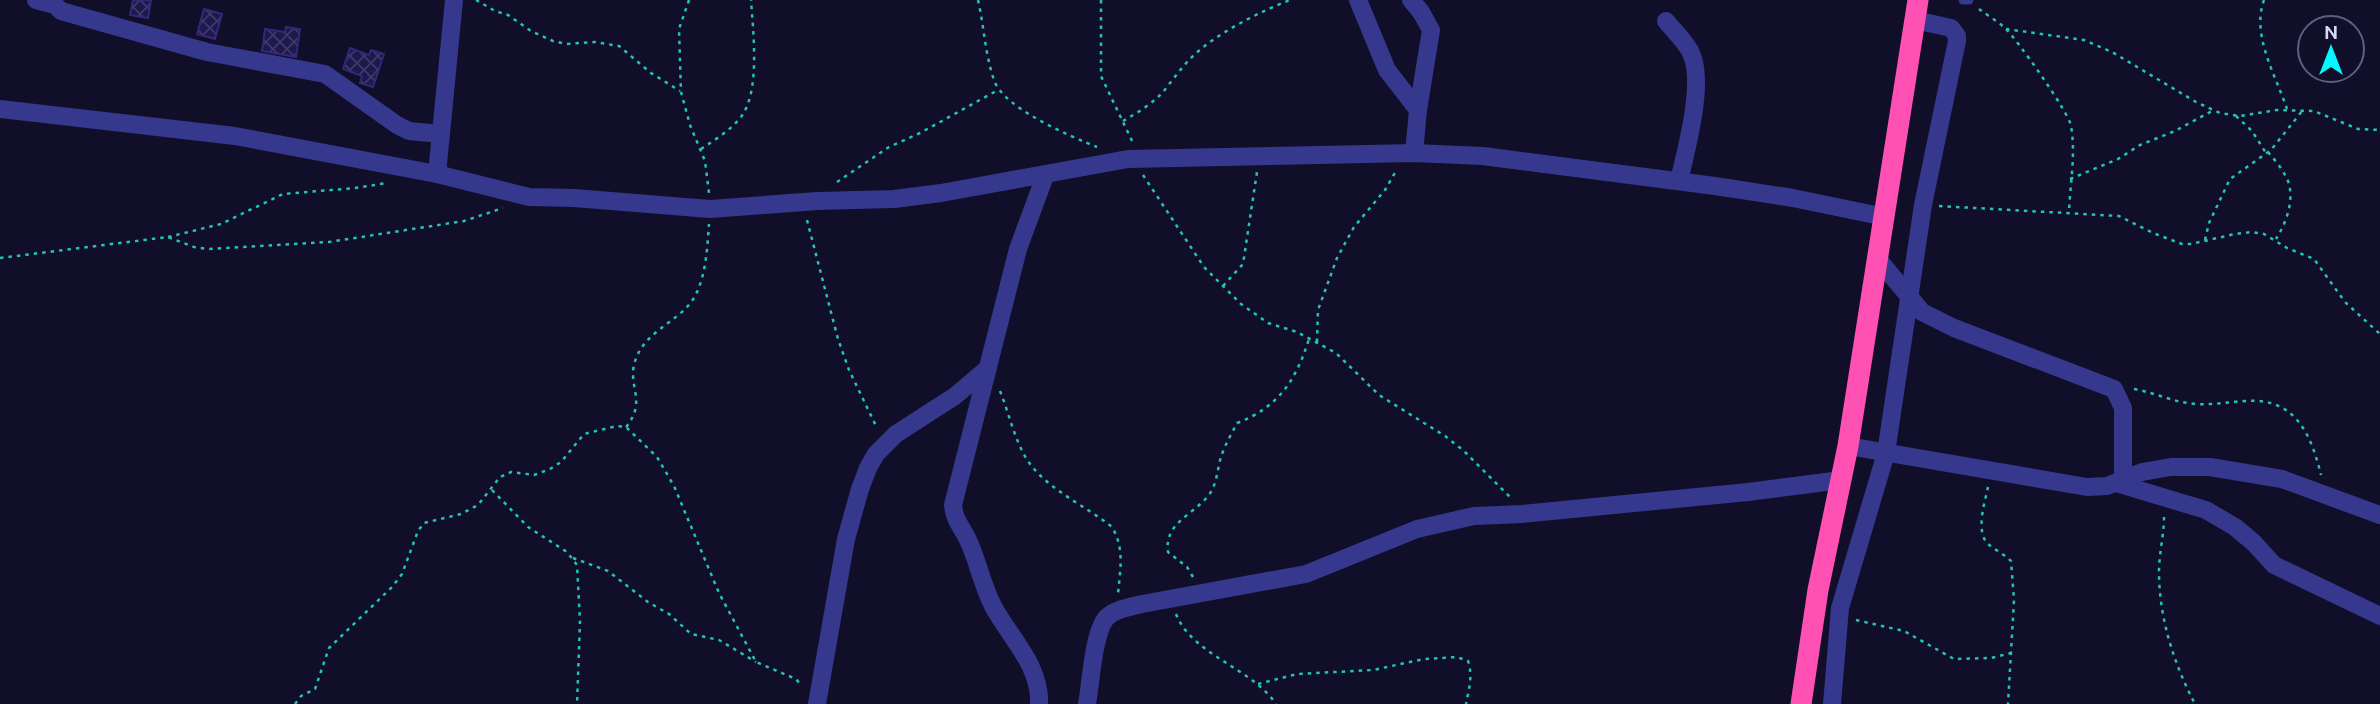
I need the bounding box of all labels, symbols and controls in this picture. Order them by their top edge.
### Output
north arrow [2296,14,2366,84]
text: N [2324,21,2338,43]

